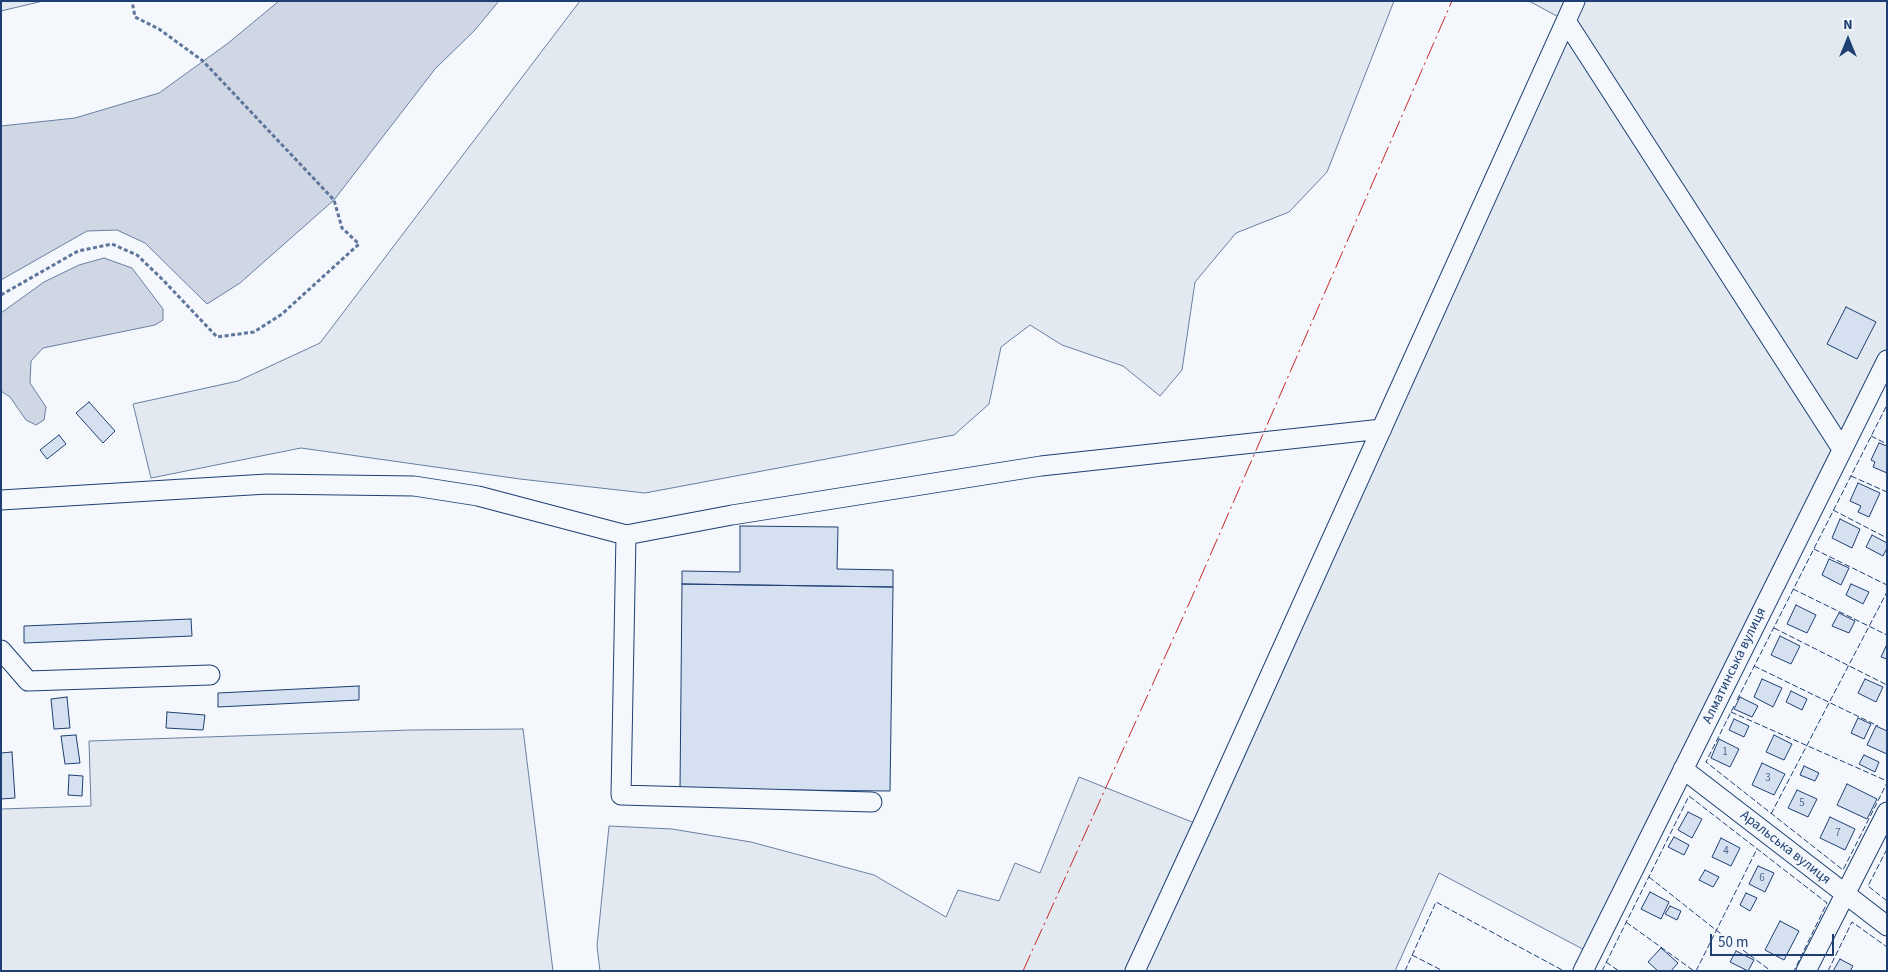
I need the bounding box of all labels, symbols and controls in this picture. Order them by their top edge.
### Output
north arrow [1823,15,1873,65]
text: N [1843,15,1853,35]
street label: Алматинська вулиця [1700,605,1770,727]
house number: 1 [1722,746,1728,760]
house number: 3 [1765,772,1771,786]
house number: 5 [1799,797,1805,811]
street label: Аральська вулиця [1736,807,1834,889]
house number: 7 [1835,827,1841,841]
house number: 4 [1723,845,1729,859]
house number: 6 [1759,872,1765,886]
scale bar [1713,924,1837,956]
text: 50 m [1718,932,1748,953]

